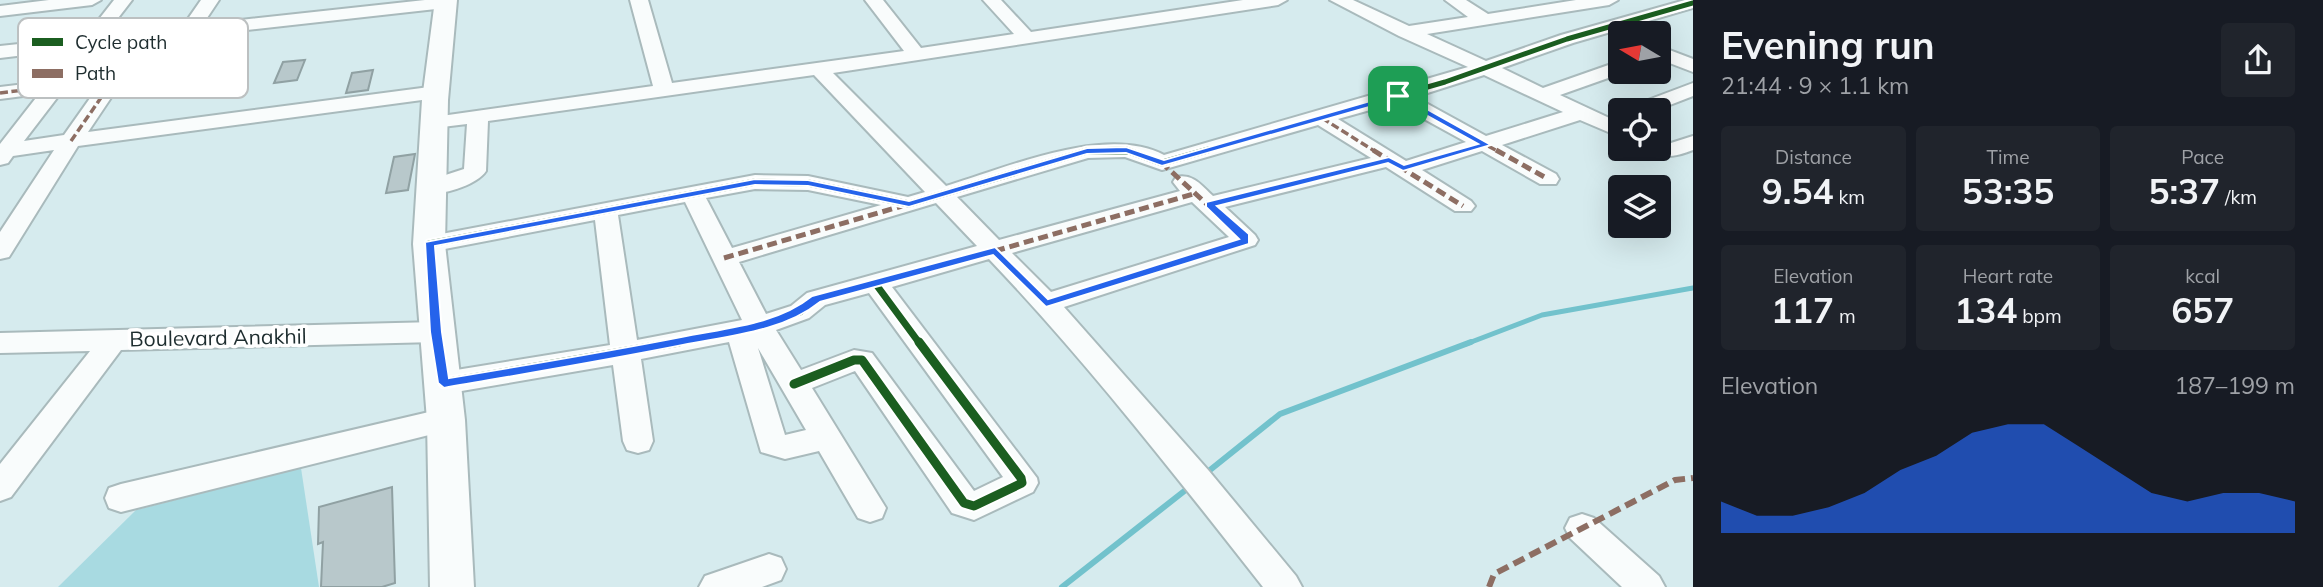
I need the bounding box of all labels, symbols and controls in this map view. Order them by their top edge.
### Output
legend [18,18,248,98]
north arrow [1608,21,1671,84]
map controls [1608,21,1671,238]
text: Evening run [1721,21,1935,69]
button: share [2221,23,2295,97]
text: Cycle path [75,30,167,54]
text: Path [75,61,116,85]
pin [1368,66,1428,126]
text: 21:44 · 9 × 1.1 km [1721,71,1909,100]
icon: arrive [1379,77,1417,115]
button: locate [1608,98,1671,161]
text: Distance [1775,145,1852,169]
text: Time [1986,145,2030,169]
text: Pace [2181,145,2224,169]
text: 9.54 [1762,169,1833,213]
text: 53:35 [1962,169,2054,213]
text: 5:37 [2148,169,2220,213]
button: layers [1608,175,1671,238]
text: km [1833,185,1865,209]
text: /km [2220,185,2257,209]
text: Elevation [1773,264,1854,288]
text: Heart rate [1963,264,2053,288]
text: kcal [2185,264,2220,288]
text: 117 [1771,288,1834,332]
text: 134 [1954,288,2017,332]
text: 657 [2171,288,2234,332]
text: m [1834,304,1856,328]
text: bpm [2017,304,2062,328]
street label: Boulevard Anakhil [129,322,307,352]
text: Elevation [1721,371,1818,400]
text: 187–199 m [2174,371,2295,400]

